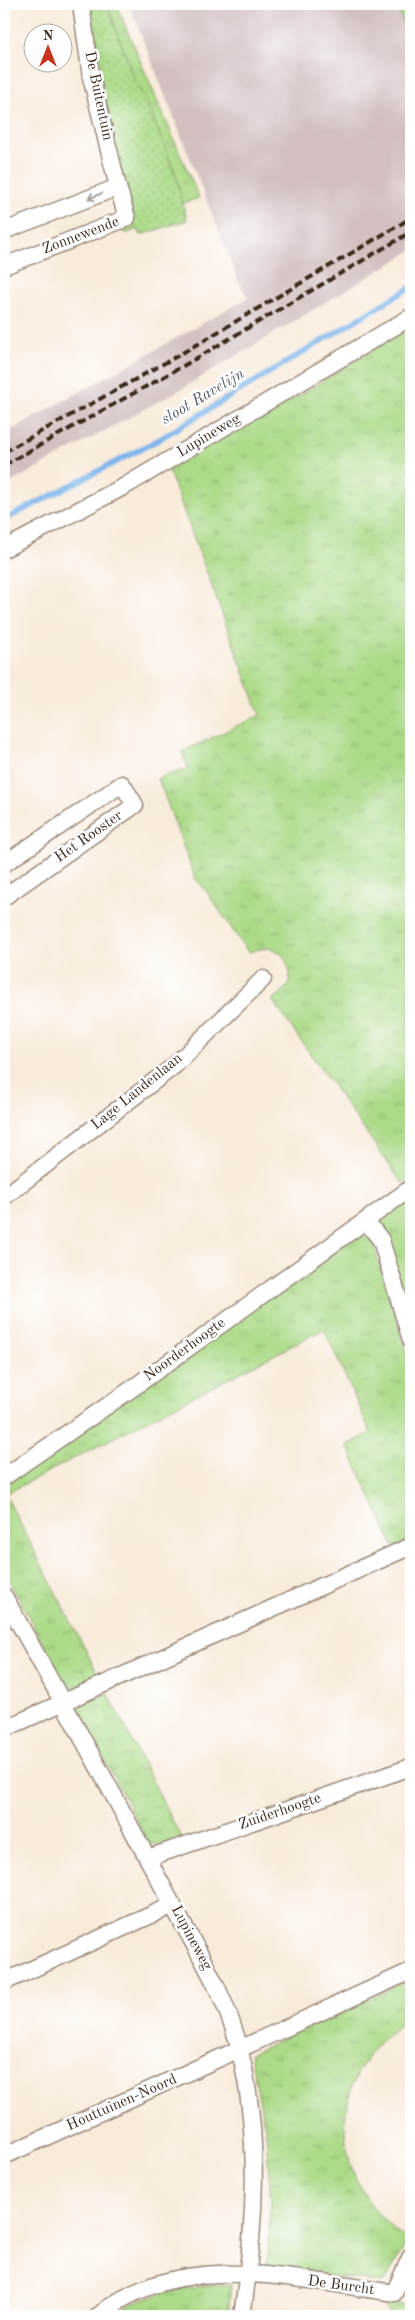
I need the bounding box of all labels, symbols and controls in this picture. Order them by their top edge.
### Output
north arrow [22,22,72,72]
text: N [43,29,54,43]
street label: De Buitentuin [81,50,115,142]
one-way arrow [88,192,103,202]
street label: Zonnewende [41,214,122,258]
water label: sloot Ravelijn [159,366,247,428]
street label: Lupineweg [175,411,243,461]
street label: Het Rooster [53,808,125,866]
street label: Lage Landenlaan [89,1051,185,1133]
street label: Noorderhoogte [141,1315,229,1385]
street label: Zuiderhoogte [237,1791,323,1833]
street label: Lupineweg [168,1903,214,1973]
street label: Houttuinen-Noord [65,2072,180,2134]
street label: De Burcht [307,2274,375,2298]

